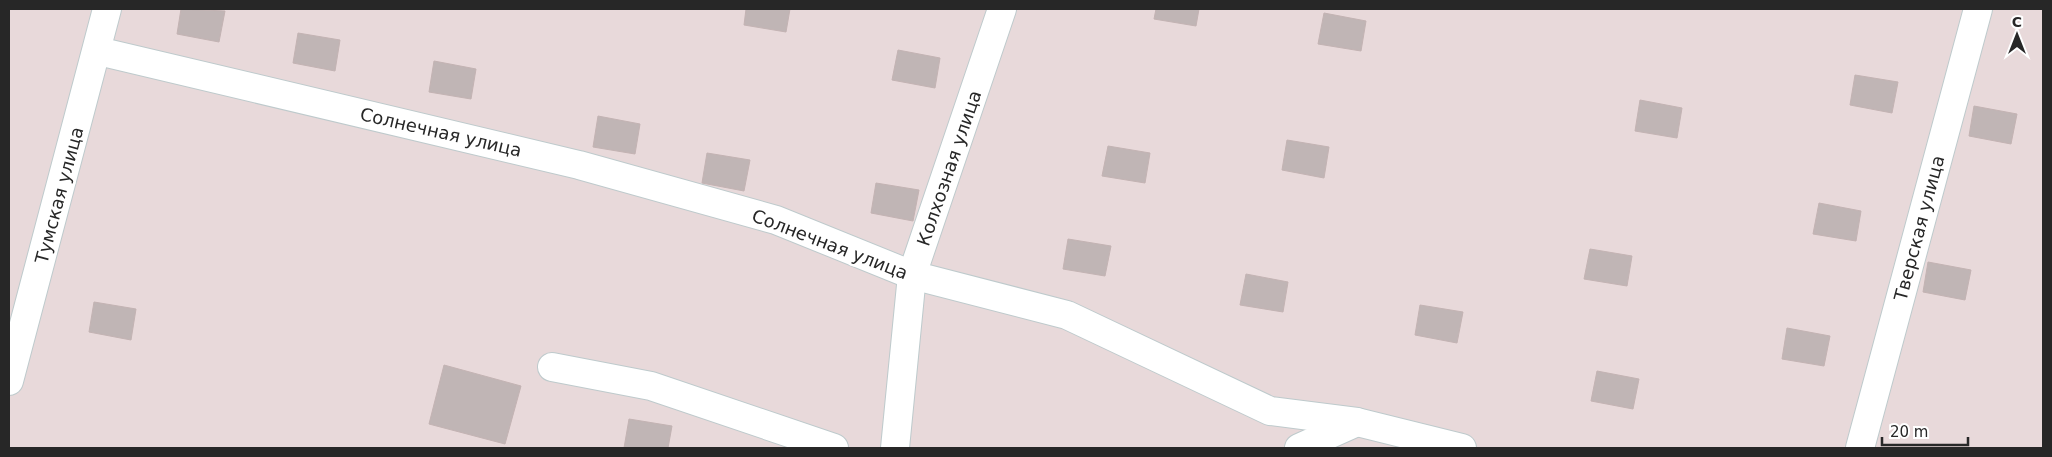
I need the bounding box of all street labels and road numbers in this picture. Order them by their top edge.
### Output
street label: Колхозная улица [913,88,985,248]
street label: Солнечная улица [358,103,524,161]
street label: Тумская улица [30,124,87,267]
street label: Тверская улица [1889,153,1949,304]
street label: Солнечная улица [749,205,911,283]

